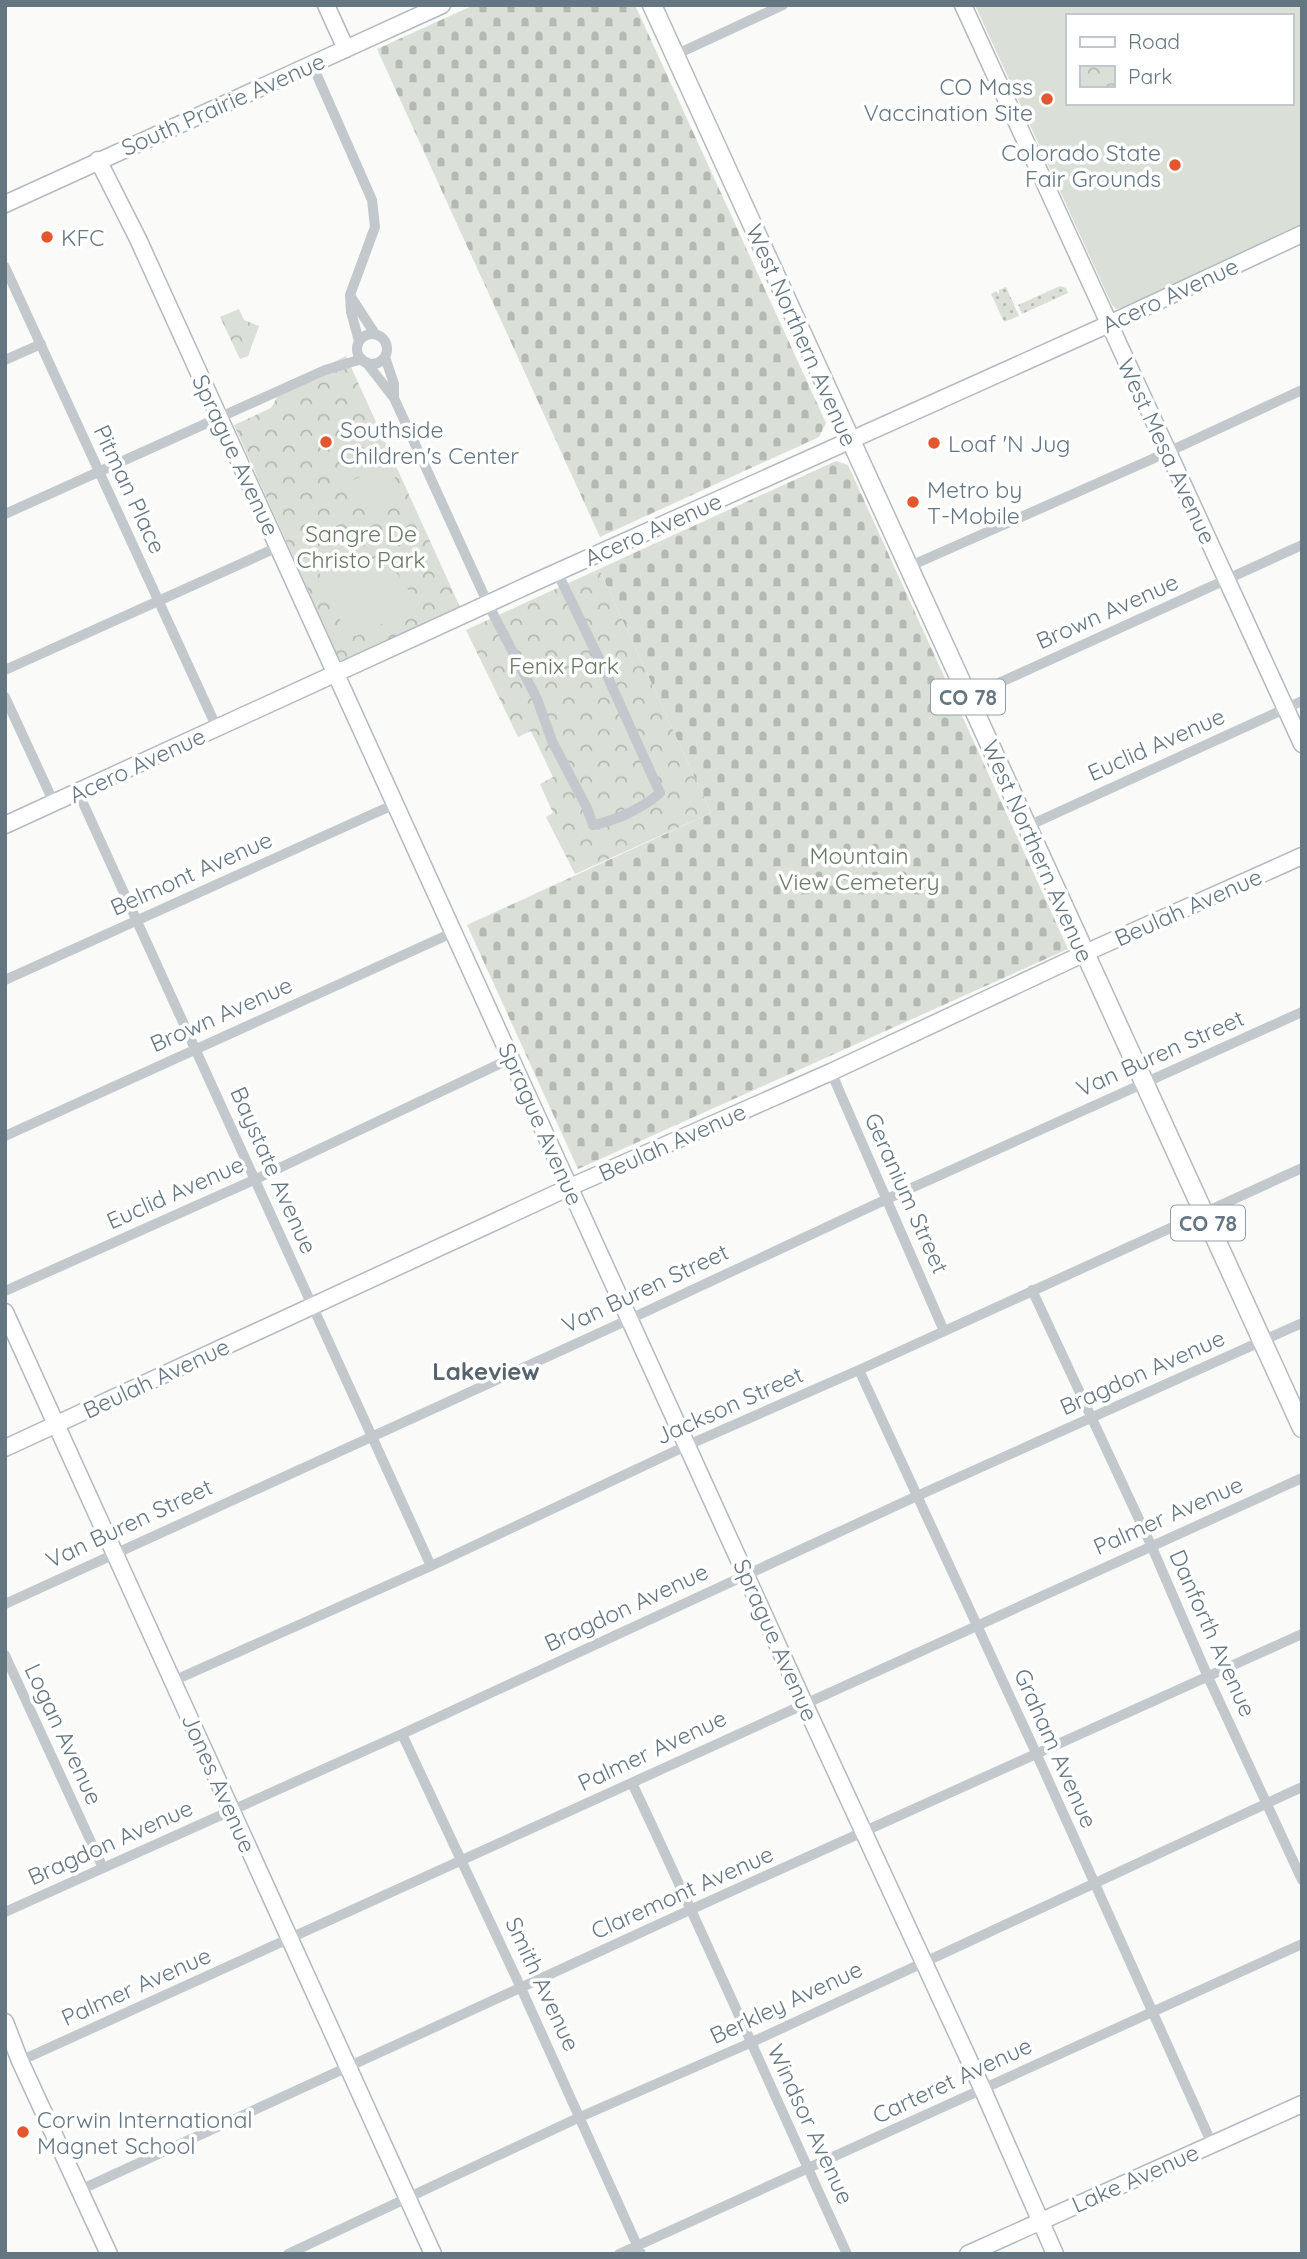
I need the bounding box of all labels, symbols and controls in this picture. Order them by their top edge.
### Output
legend [1066,14,1293,105]
text: Road [1128,28,1180,54]
street label: South Prairie Avenue [117,46,329,162]
text: Park [1128,63,1172,89]
place label: CO Mass Vaccination Site [863,72,1033,127]
marker: CO Mass Vaccination Site [1039,91,1055,107]
place label: Colorado State Fair Grounds [1001,138,1161,193]
marker: Colorado State Fair Grounds [1167,157,1183,173]
street label: West Northern Avenue [740,219,864,451]
place label: KFC [61,223,104,252]
marker: KFC [39,229,55,245]
street label: Acero Avenue [1097,251,1243,339]
street label: West Mesa Avenue [1111,354,1223,548]
street label: Sprague Avenue [186,370,286,540]
place label: Southside Children's Center [340,415,519,470]
street label: Pitman Place [88,420,172,558]
place label: Loaf 'N Jug [948,429,1070,458]
marker: Southside Children's Center [318,434,334,450]
marker: Loaf 'N Jug [926,435,942,451]
place label: Metro by T-Mobile [927,475,1022,530]
street label: Acero Avenue [580,486,726,572]
marker: Metro by T-Mobile [905,494,921,510]
park label: Sangre De Christo Park [296,519,426,574]
street label: Brown Avenue [1031,567,1183,655]
park label: Fenix Park [509,651,619,680]
road number: CO 78 [931,680,1005,714]
street label: Euclid Avenue [1083,701,1229,787]
street label: Acero Avenue [64,721,210,809]
street label: West Northern Avenue [976,735,1100,967]
street label: Belmont Avenue [106,824,276,922]
park label: Mountain View Cemetery [778,841,940,896]
street label: Beulah Avenue [1110,862,1266,952]
street label: Brown Avenue [145,970,297,1058]
street label: Van Buren Street [1072,1003,1248,1103]
street label: Sprague Avenue [492,1038,590,1210]
street label: Baystate Avenue [224,1082,324,1258]
street label: Beulah Avenue [594,1097,750,1187]
street label: Geranium Street [859,1108,955,1278]
street label: Euclid Avenue [102,1149,248,1235]
road number: CO 78 [1171,1206,1245,1240]
street label: Van Buren Street [557,1237,733,1339]
street label: Bragdon Avenue [1055,1323,1229,1421]
street label: Beulah Avenue [78,1331,234,1425]
district label: Lakeview [432,1356,540,1386]
street label: Jackson Street [651,1359,807,1450]
street label: Palmer Avenue [1089,1469,1247,1561]
street label: Van Buren Street [41,1472,217,1574]
street label: Danforth Avenue [1163,1545,1263,1721]
street label: Sprague Avenue [727,1554,825,1726]
street label: Bragdon Avenue [539,1556,713,1658]
street label: Logan Avenue [19,1659,109,1809]
street label: Graham Avenue [1008,1664,1104,1832]
street label: Palmer Avenue [573,1703,731,1797]
street label: Jones Avenue [175,1709,263,1857]
street label: Bragdon Avenue [23,1793,197,1891]
street label: Claremont Avenue [586,1839,778,1945]
street label: Smith Avenue [499,1912,587,2056]
street label: Palmer Avenue [57,1940,215,2032]
street label: Berkley Avenue [705,1954,867,2050]
street label: Carteret Avenue [868,2030,1036,2130]
street label: Windsor Avenue [761,2040,861,2208]
place label: Corwin International Magnet School [37,2105,253,2160]
marker: Corwin International Magnet School [15,2124,31,2140]
street label: Lake Avenue [1067,2137,1203,2219]

